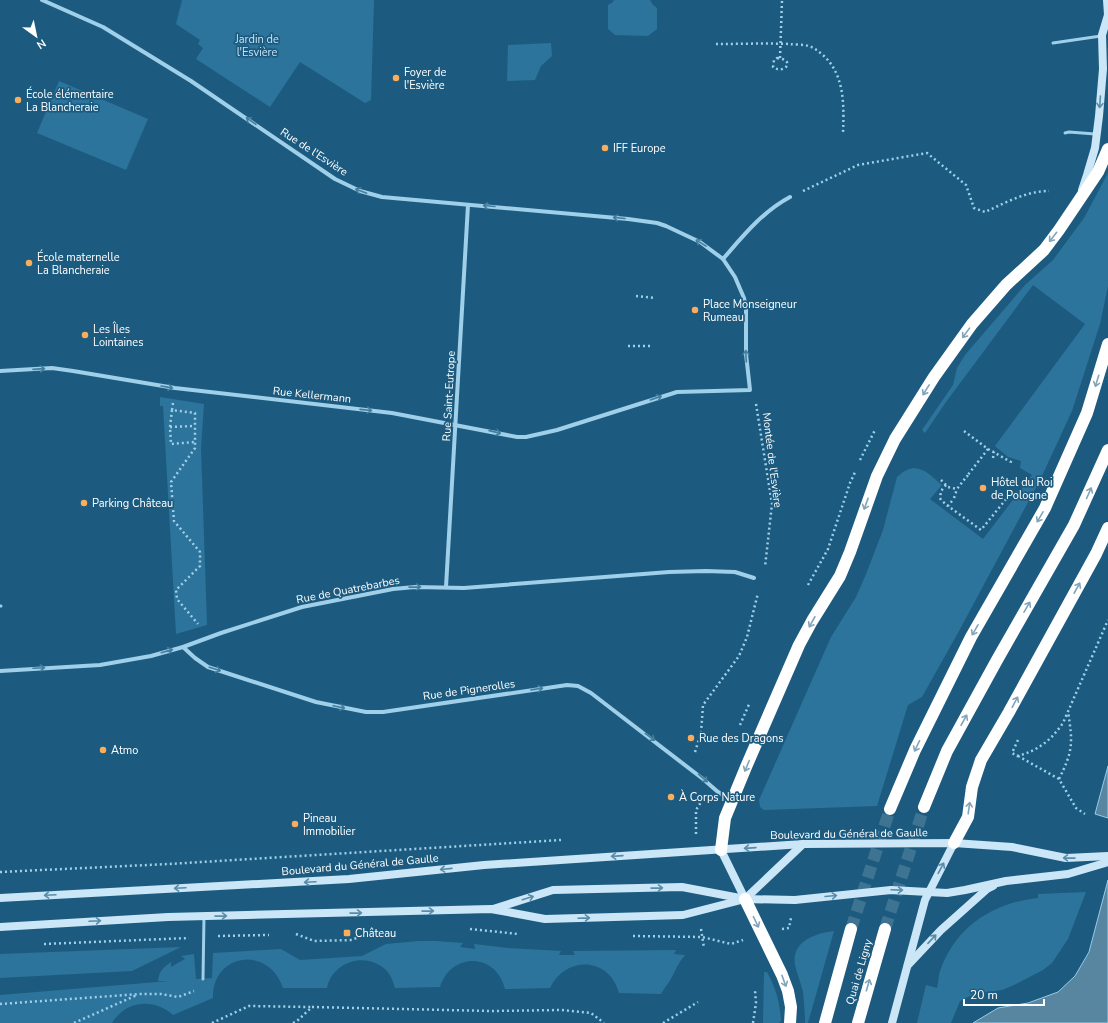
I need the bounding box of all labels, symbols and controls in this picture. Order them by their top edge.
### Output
north arrow [16,16,56,56]
park label: Jardin de l'Esvière [234,32,279,60]
text: N [34,35,49,52]
place label: Foyer de l'Esvière [404,65,446,93]
marker: Foyer de l'Esvière [391,73,401,83]
place label: École élémentaire La Blancheraie [26,86,114,115]
marker: École élémentaire La Blancheraie [13,95,23,105]
one-way arrow [1097,95,1104,108]
one-way arrow [246,117,257,125]
street label: Rue de l'Esvière [277,124,351,180]
place label: IFF Europe [613,141,666,156]
marker: IFF Europe [600,143,610,153]
one-way arrow [355,186,367,194]
one-way arrow [483,203,496,210]
one-way arrow [613,214,626,221]
one-way arrow [1049,232,1058,243]
one-way arrow [695,239,707,247]
place label: École maternelle La Blancheraie [37,249,120,278]
marker: École maternelle La Blancheraie [24,258,34,268]
place label: Place Monseigneur Rumeau [703,297,797,325]
marker: Place Monseigneur Rumeau [690,305,700,315]
place label: Les Îles Lointaines [93,321,143,350]
one-way arrow [962,327,970,338]
marker: Les Îles Lointaines [80,330,90,340]
street label: Rue Saint-Eutrope [439,350,459,442]
one-way arrow [743,350,750,363]
one-way arrow [32,365,45,373]
one-way arrow [1092,375,1100,387]
one-way arrow [161,383,174,391]
street label: Rue Kellermann [272,383,352,407]
one-way arrow [922,384,930,396]
one-way arrow [649,394,662,401]
one-way arrow [359,406,372,414]
street label: Montée de l'Esvière [759,412,785,509]
one-way arrow [488,429,501,437]
place label: Hôtel du Roi de Pologne [991,475,1052,503]
marker: Hôtel du Roi de Pologne [978,483,988,493]
one-way arrow [1086,487,1093,499]
place label: Parking Château [92,496,173,511]
marker: Parking Château [79,498,89,508]
one-way arrow [862,498,869,511]
one-way arrow [1035,511,1043,523]
street label: Rue de Quatrebarbes [295,573,401,607]
one-way arrow [1074,582,1082,594]
one-way arrow [408,583,421,591]
one-way arrow [1024,601,1032,613]
one-way arrow [807,616,815,628]
one-way arrow [971,624,979,636]
one-way arrow [161,647,174,655]
one-way arrow [32,665,45,672]
one-way arrow [208,666,221,673]
street label: Rue de Pignerolles [422,676,516,704]
one-way arrow [530,685,543,693]
one-way arrow [1011,696,1019,708]
one-way arrow [332,703,345,711]
one-way arrow [960,715,968,727]
place label: Rue des Dragons [699,731,784,746]
one-way arrow [644,733,655,742]
marker: Rue des Dragons [686,733,696,743]
one-way arrow [913,740,920,752]
place label: Atmo [111,743,138,758]
marker: Atmo [98,745,108,755]
one-way arrow [743,759,750,771]
one-way arrow [697,774,708,783]
place label: À Corps Nature [679,789,755,805]
marker: À Corps Nature [666,792,676,802]
one-way arrow [965,802,973,815]
place label: Pineau Immobilier [303,811,355,839]
marker: Pineau Immobilier [290,819,300,829]
street label: Boulevard du Général de Gaulle [770,825,928,843]
one-way arrow [744,845,757,852]
street label: Boulevard du Général de Gaulle [281,851,439,879]
one-way arrow [611,853,624,860]
one-way arrow [1063,854,1076,862]
one-way arrow [937,862,945,874]
one-way arrow [440,865,453,873]
one-way arrow [304,878,317,885]
one-way arrow [650,884,663,892]
one-way arrow [174,885,187,892]
one-way arrow [890,887,903,894]
one-way arrow [44,892,57,899]
one-way arrow [824,893,837,900]
one-way arrow [522,894,535,901]
one-way arrow [421,907,434,915]
one-way arrow [349,909,362,916]
one-way arrow [214,912,227,920]
one-way arrow [577,914,590,921]
one-way arrow [753,916,760,928]
one-way arrow [88,918,101,925]
place label: Château [355,926,396,941]
marker: Château [342,928,352,938]
one-way arrow [927,935,936,945]
street label: Quai de Ligny [842,937,876,1007]
one-way arrow [781,974,788,987]
one-way arrow [865,979,873,992]
scale bar [964,981,1044,1007]
text: 20 m [970,987,998,1003]

